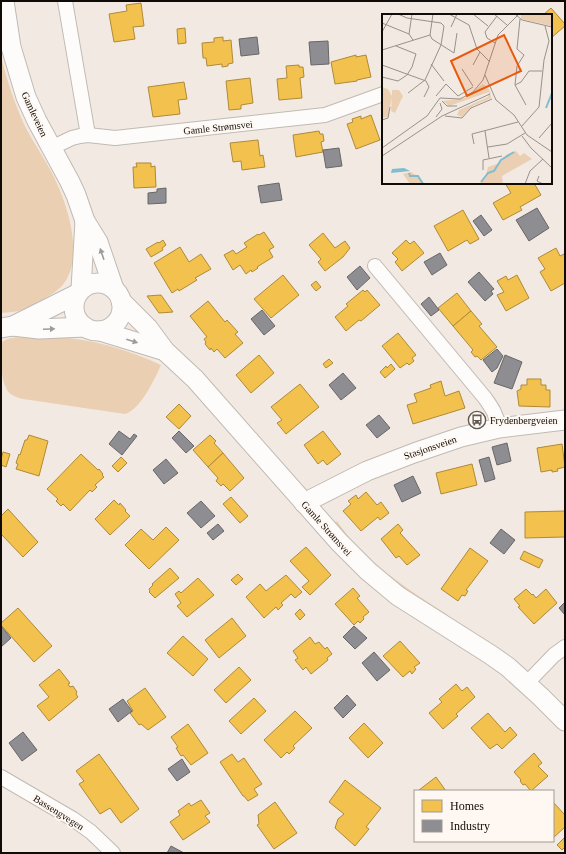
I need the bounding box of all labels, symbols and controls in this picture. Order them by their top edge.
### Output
inset map [382,14,552,184]
street label: Gamleveien [19,90,50,138]
street label: Gamle Strømsvei [183,118,254,137]
one-way arrow [99,247,105,259]
one-way arrow [43,326,56,332]
one-way arrow [127,338,139,344]
bus stop icon: Frydenbergveien [467,410,487,430]
place label: Frydenbergveien [490,415,558,426]
street label: Stasjonsveien [402,433,458,462]
street label: Gamle Strømsvei [299,499,354,558]
legend [414,790,554,842]
street label: Bassengvegen [32,793,86,832]
text: Homes [450,799,484,813]
text: Industry [450,819,490,833]

